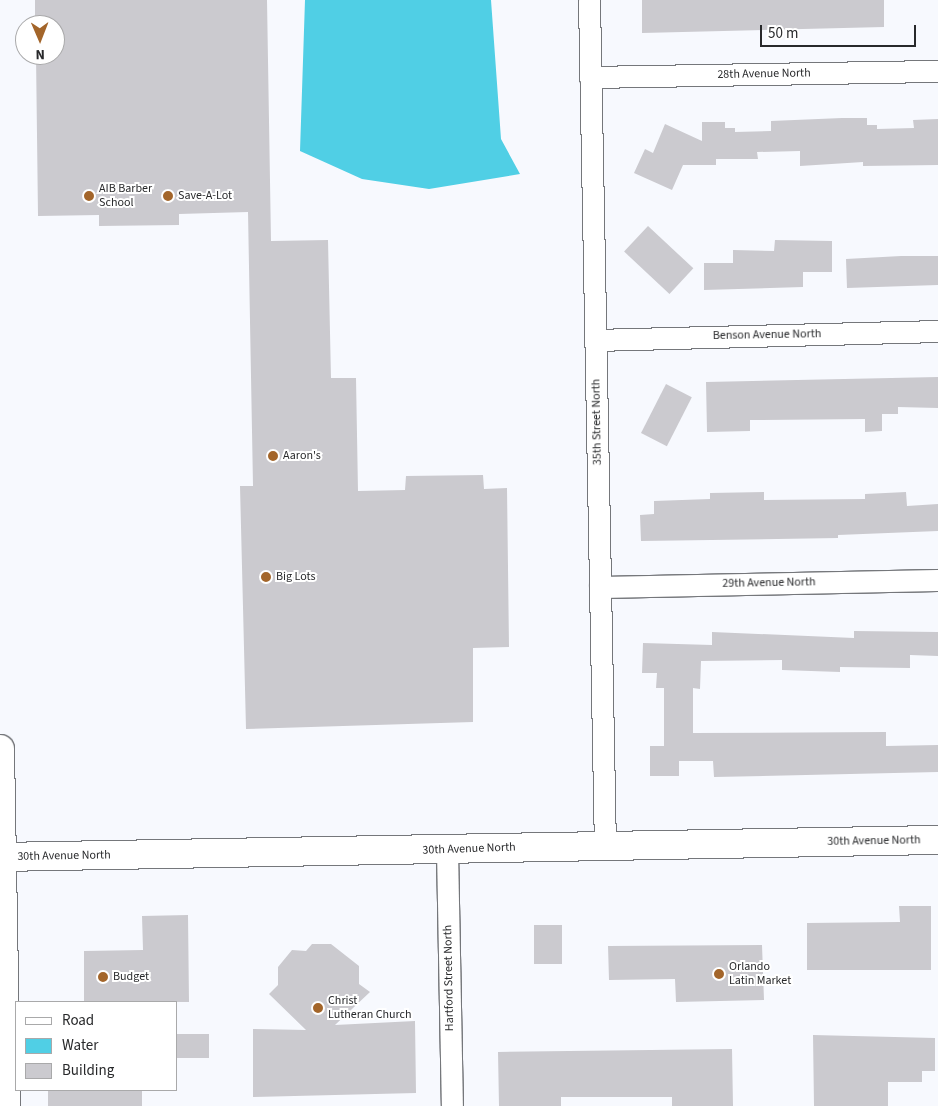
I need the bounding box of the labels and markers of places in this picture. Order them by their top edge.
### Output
place label: AIB Barber School [99,182,152,210]
place label: Save-A-Lot [178,189,232,203]
marker: AIB Barber School [83,190,95,202]
marker: Save-A-Lot [162,190,174,202]
place label: Aaron's [283,449,321,463]
marker: Aaron's [267,450,279,462]
place label: Big Lots [276,570,315,584]
marker: Big Lots [260,571,272,583]
place label: Orlando Latin Market [729,960,791,988]
marker: Orlando Latin Market [713,968,725,980]
place label: Budget [113,970,149,984]
marker: Budget [97,971,109,983]
place label: Christ Lutheran Church [328,994,412,1022]
marker: Christ Lutheran Church [312,1002,324,1014]

